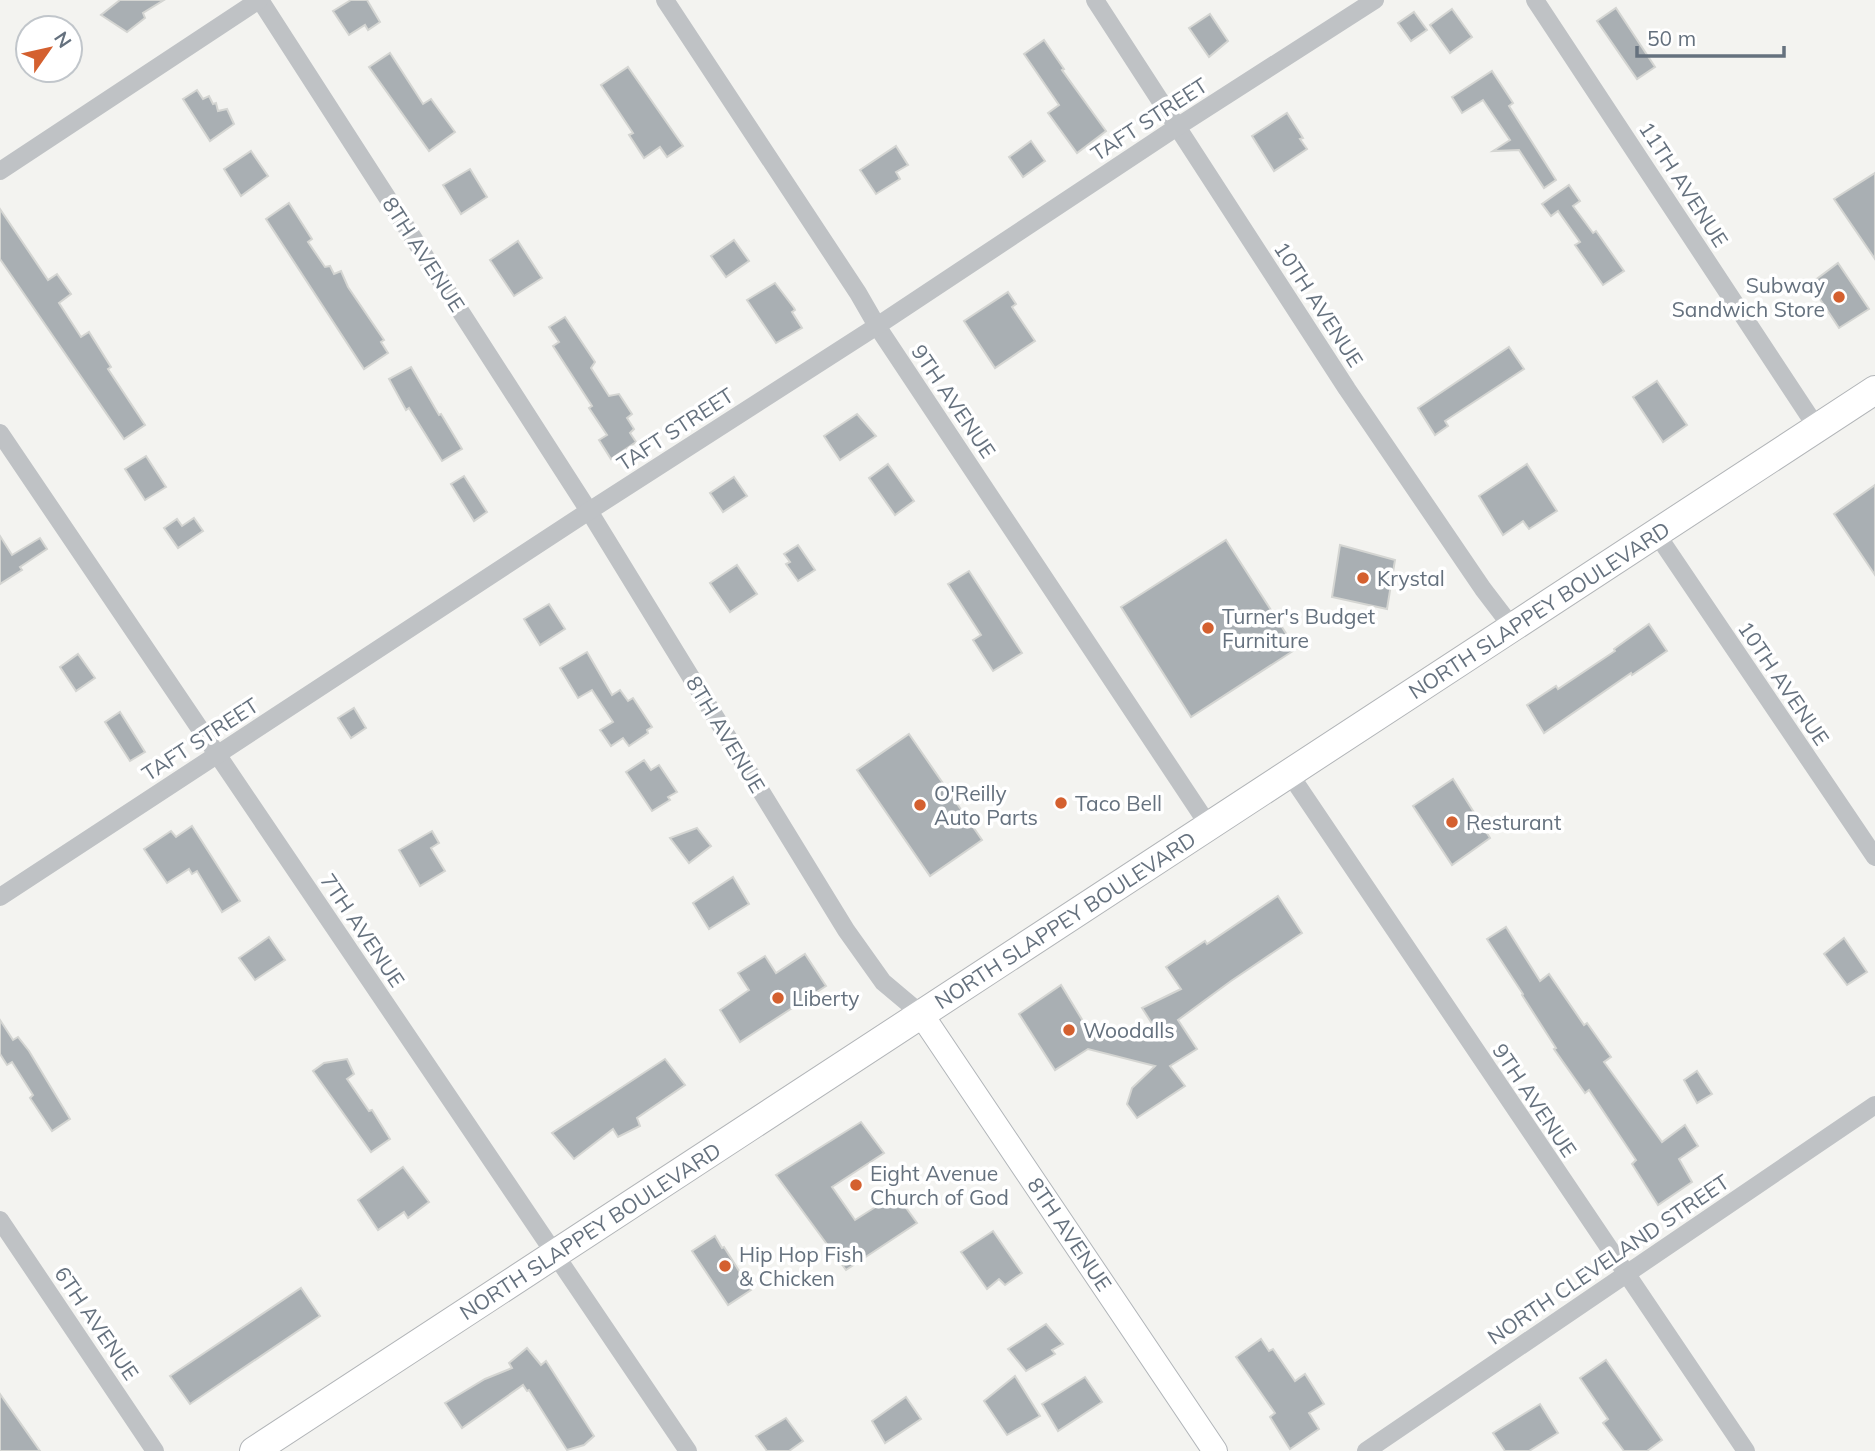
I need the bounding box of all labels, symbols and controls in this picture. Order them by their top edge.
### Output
north arrow [14,14,84,84]
scale bar [1637,14,1784,58]
text: 50 m [1647,25,1696,51]
text: N [49,27,77,52]
street label: TAFT STREET [1086,72,1212,166]
street label: 11TH AVENUE [1634,116,1734,252]
street label: 8TH AVENUE [377,192,471,316]
street label: 10TH AVENUE [1269,236,1369,372]
place label: Subway Sandwich Store [1672,272,1825,322]
marker: Subway Sandwich Store [1831,289,1847,305]
street label: 9TH AVENUE [906,339,1002,463]
street label: TAFT STREET [612,382,738,476]
street label: NORTH SLAPPEY BOULEVARD [1404,516,1674,704]
place label: Krystal [1377,565,1445,591]
marker: Krystal [1355,570,1371,586]
place label: Turner's Budget Furniture [1222,603,1375,653]
street label: 10TH AVENUE [1733,616,1835,750]
marker: Turner's Budget Furniture [1200,620,1216,636]
street label: 8TH AVENUE [681,671,771,797]
street label: TAFT STREET [137,692,263,786]
place label: O'Reilly Auto Parts [934,780,1038,830]
place label: Taco Bell [1075,790,1162,816]
marker: Taco Bell [1053,795,1069,811]
marker: O'Reilly Auto Parts [912,797,928,813]
place label: Resturant [1466,809,1561,835]
marker: Resturant [1444,814,1460,830]
street label: NORTH SLAPPEY BOULEVARD [930,826,1200,1014]
street label: 7TH AVENUE [315,868,411,992]
place label: Liberty [792,985,859,1011]
marker: Liberty [770,990,786,1006]
place label: Woodalls [1083,1017,1175,1043]
marker: Woodalls [1061,1022,1077,1038]
street label: 9TH AVENUE [1487,1038,1583,1162]
street label: NORTH SLAPPEY BOULEVARD [455,1137,725,1325]
place label: Eight Avenue Church of God [870,1160,1009,1210]
street label: NORTH CLEVELAND STREET [1482,1168,1734,1350]
street label: 8TH AVENUE [1022,1172,1118,1296]
marker: Eight Avenue Church of God [848,1177,864,1193]
place label: Hip Hop Fish & Chicken [739,1241,864,1291]
marker: Hip Hop Fish & Chicken [717,1258,733,1274]
street label: 6TH AVENUE [49,1261,145,1385]

